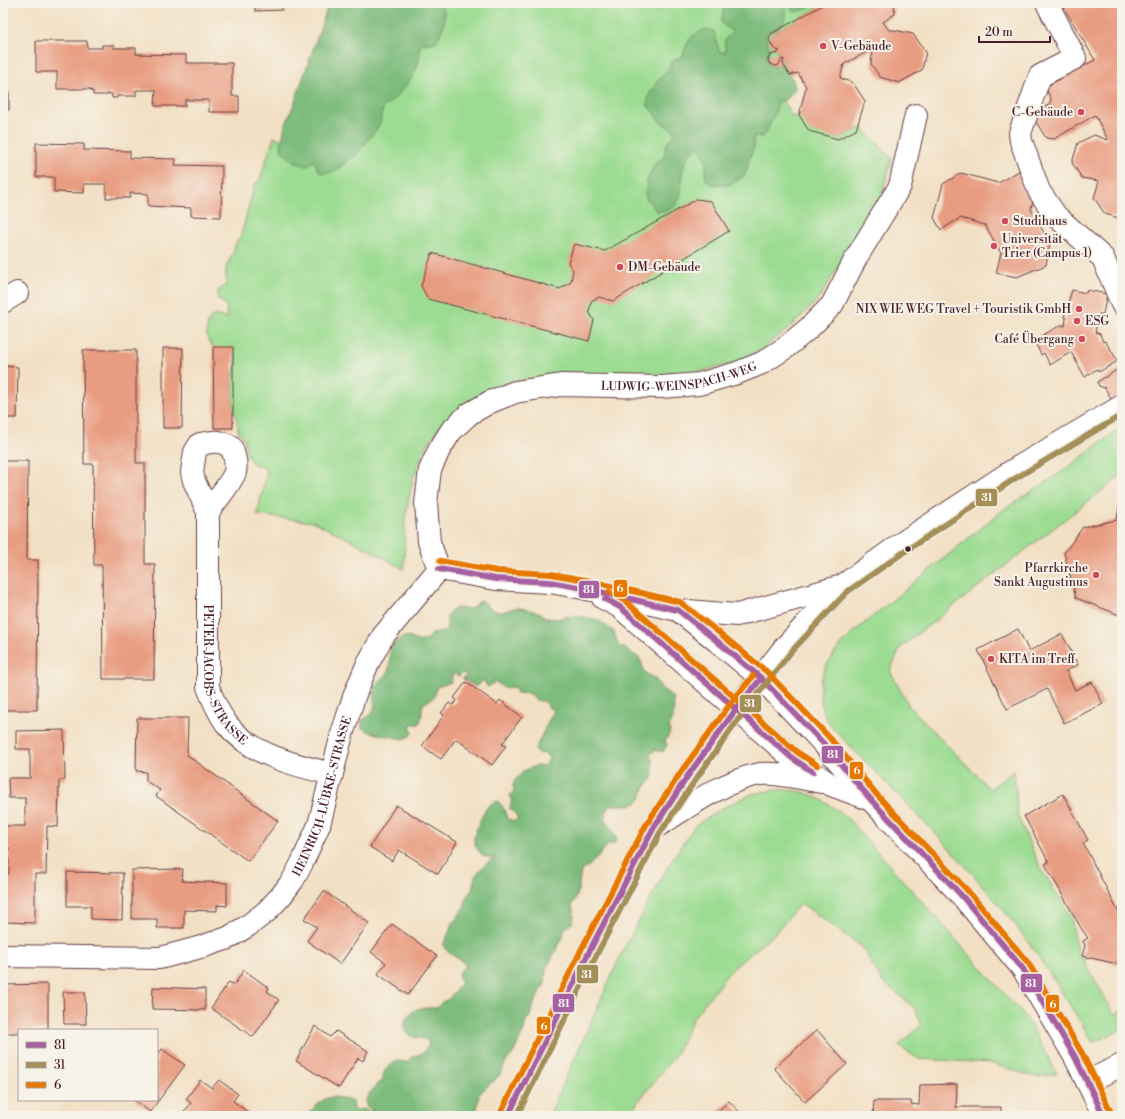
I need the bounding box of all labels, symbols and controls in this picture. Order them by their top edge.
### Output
scale bar [979,18,1050,44]
text: 20 m [985,25,1013,40]
place label: V-Gebäude [830,39,891,54]
marker: V-Gebäude [818,41,828,51]
place label: C-Gebäude [1012,105,1073,120]
marker: C-Gebäude [1076,107,1086,117]
place label: Studihaus [1013,214,1067,229]
marker: Studihaus [1000,216,1010,226]
place label: Universität Trier (Campus 1) [1002,232,1092,261]
marker: Universität Trier (Campus 1) [989,241,999,251]
place label: DM-Gebäude [628,260,701,275]
marker: DM-Gebäude [615,262,625,272]
place label: NIX WIE WEG Travel + Touristik GmbH [856,302,1071,317]
marker: NIX WIE WEG Travel + Touristik GmbH [1074,304,1084,314]
place label: ESG [1085,314,1109,329]
marker: ESG [1072,316,1082,326]
place label: Café Übergang [995,330,1075,347]
marker: Café Übergang [1077,334,1087,344]
street label: LUDWIG-WEINSPACH-WEG [601,358,759,395]
line badge: 31 [975,488,998,507]
text: 31 [981,491,994,505]
unlabelled marker [903,544,913,554]
place label: Pfarrkirche Sankt Augustinus [994,561,1088,590]
marker: Pfarrkirche Sankt Augustinus [1091,570,1101,580]
line badge: 6 [613,579,628,598]
line badge: 81 [578,580,600,599]
text: 6 [617,582,624,596]
text: 81 [583,583,596,597]
street label: PETER-JACOBS-STRASSE [201,605,251,748]
place label: KITA im Treff [999,652,1076,667]
marker: KITA im Treff [986,654,996,664]
line badge: 31 [739,694,762,713]
text: 31 [744,697,757,711]
street label: HEINRICH-LÜBKE-STRASSE [289,714,355,879]
line badge: 81 [821,745,844,764]
text: 81 [827,748,840,762]
line badge: 6 [849,761,864,780]
text: 6 [854,764,861,778]
line badge: 31 [576,964,599,984]
text: 31 [581,968,594,982]
line badge: 81 [1020,973,1043,993]
text: 81 [1025,977,1038,991]
line badge: 81 [552,993,575,1013]
line badge: 6 [1045,994,1060,1013]
text: 81 [558,997,571,1011]
text: 6 [1050,998,1057,1012]
line badge: 6 [536,1016,551,1035]
text: 6 [541,1020,548,1034]
legend [18,1029,158,1101]
text: 81 [54,1038,67,1053]
text: 31 [54,1058,66,1073]
text: 6 [54,1078,61,1093]

